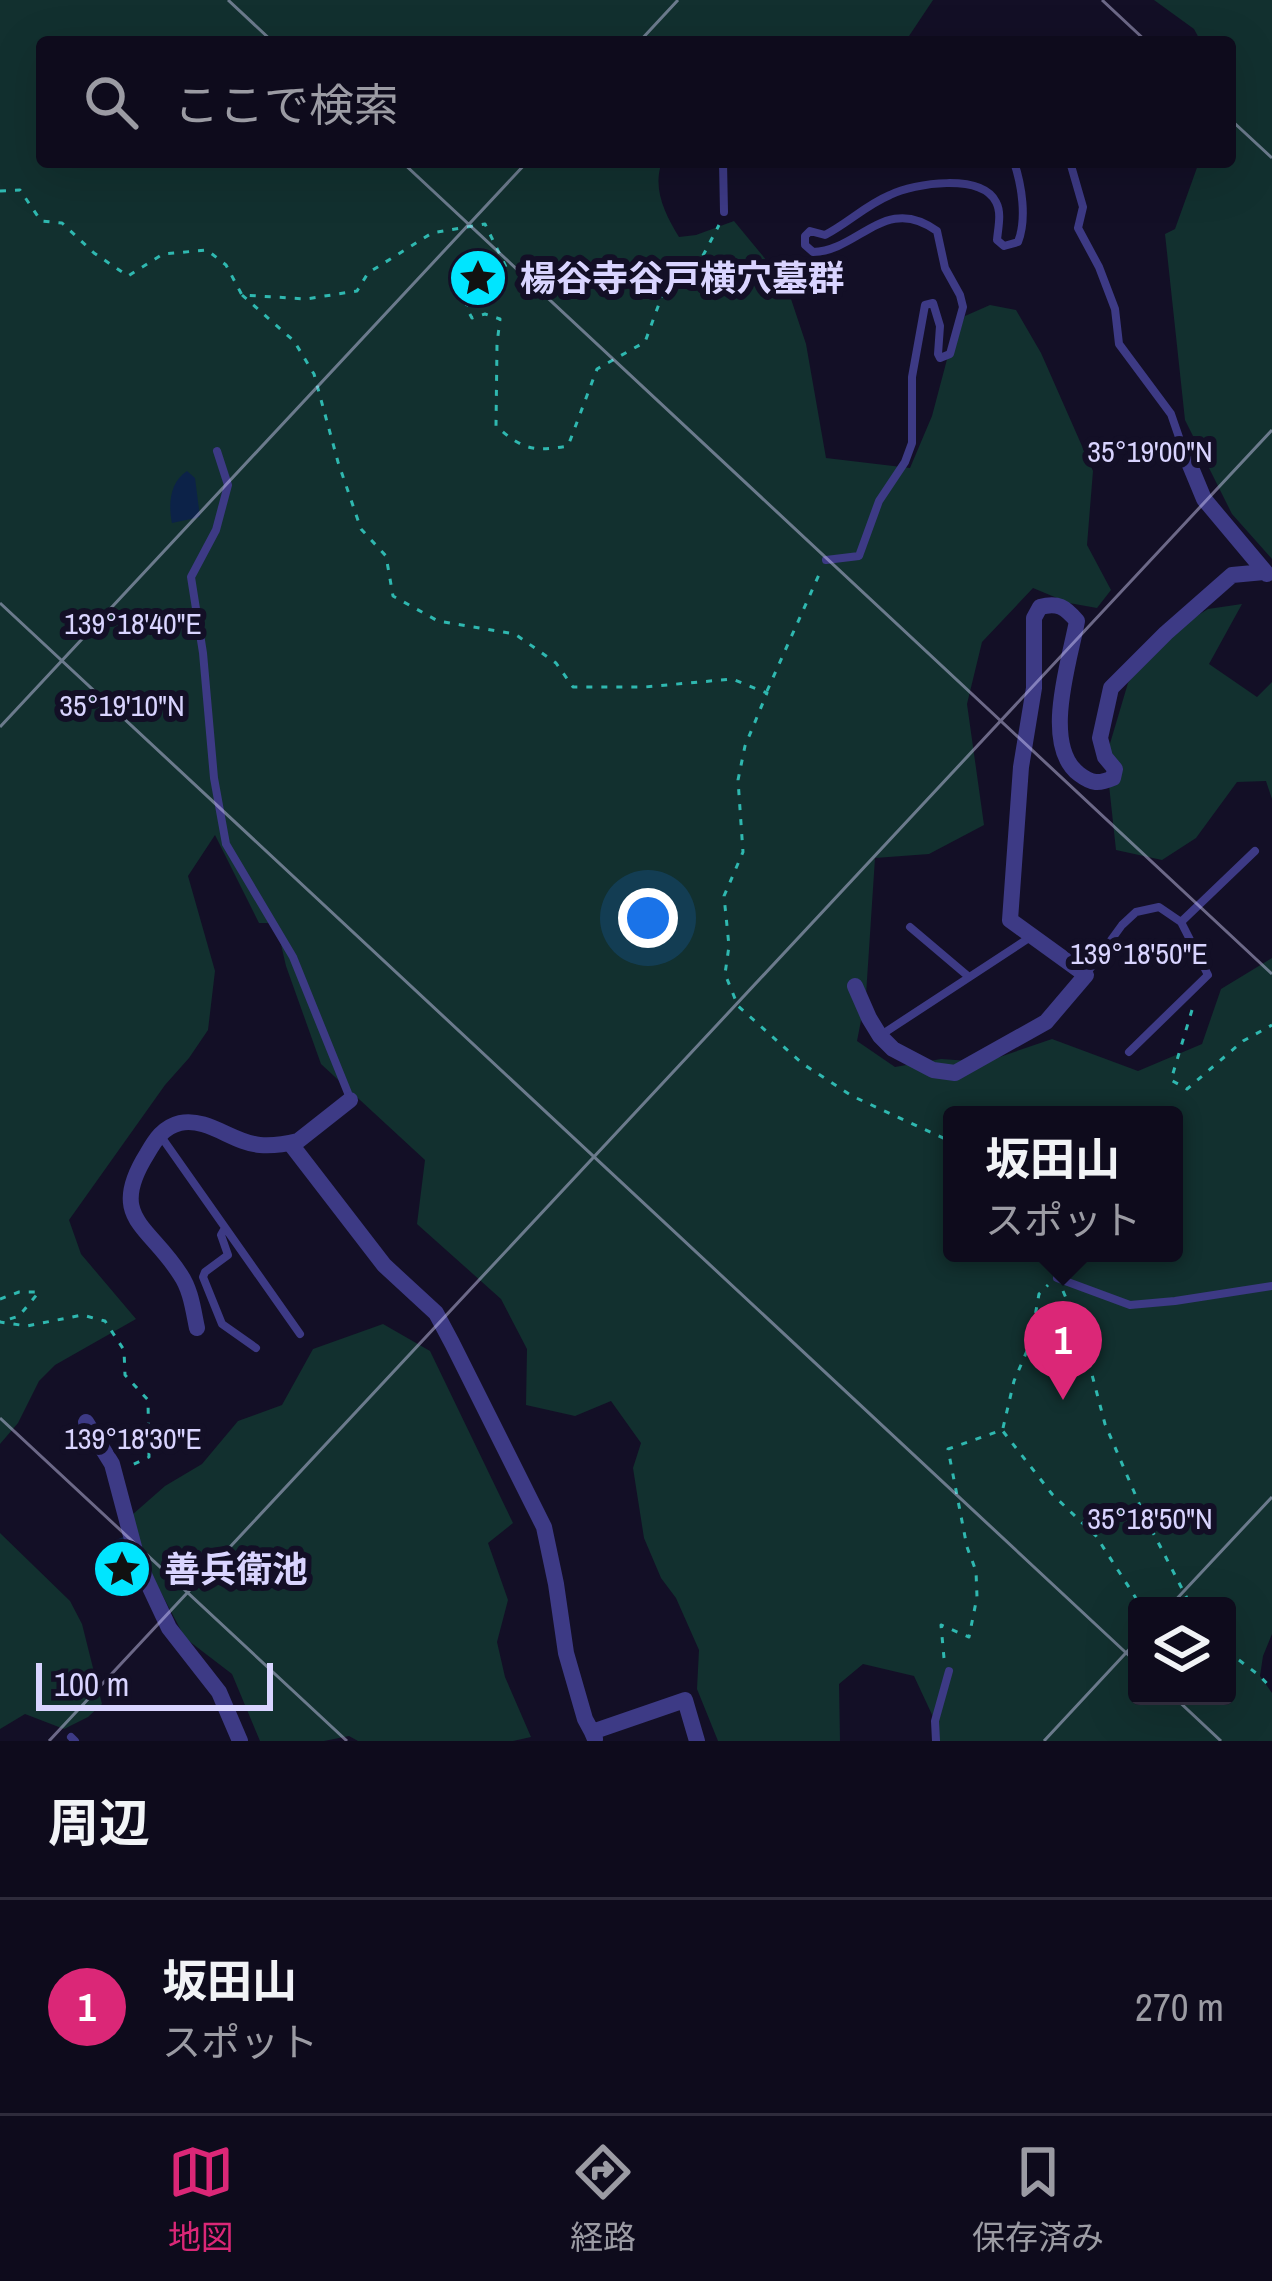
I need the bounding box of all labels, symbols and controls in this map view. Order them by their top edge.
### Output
search box [36,36,1236,168]
icon: search [78,69,144,135]
text: ここで検索 [174,74,399,135]
place icon: 楊谷寺谷戸横穴墓群 [447,247,509,309]
place label: 楊谷寺谷戸横穴墓群 [520,254,844,302]
text: 35°19'00"N [1087,431,1213,471]
text: 139°18'40"E [64,603,202,643]
text: 35°19'10"N [59,685,185,725]
your location [618,888,678,948]
text: 139°18'50"E [1070,933,1208,973]
popup [943,1106,1183,1262]
text: 坂田山 [985,1128,1120,1189]
text: スポット [985,1194,1141,1246]
pin: 1 [1024,1301,1102,1400]
text: 139°18'30"E [64,1418,202,1458]
text: 35°18'50"N [1087,1498,1213,1538]
place icon: 善兵衛池 [91,1538,153,1600]
place label: 善兵衛池 [164,1545,308,1593]
map controls [1128,1597,1236,1705]
button: layers [1128,1597,1236,1705]
scale bar [36,1657,273,1710]
text: 100 m [54,1662,129,1706]
text: 周辺 [48,1788,150,1857]
text: 坂田山 [162,1950,297,2011]
text: 1 [78,1981,96,2033]
text: 270 m [1135,1981,1224,2033]
text: スポット [162,2016,318,2068]
tab: 地図 [168,2139,234,2259]
tab: 経路 [570,2139,636,2259]
tab: 保存済み [972,2139,1104,2259]

